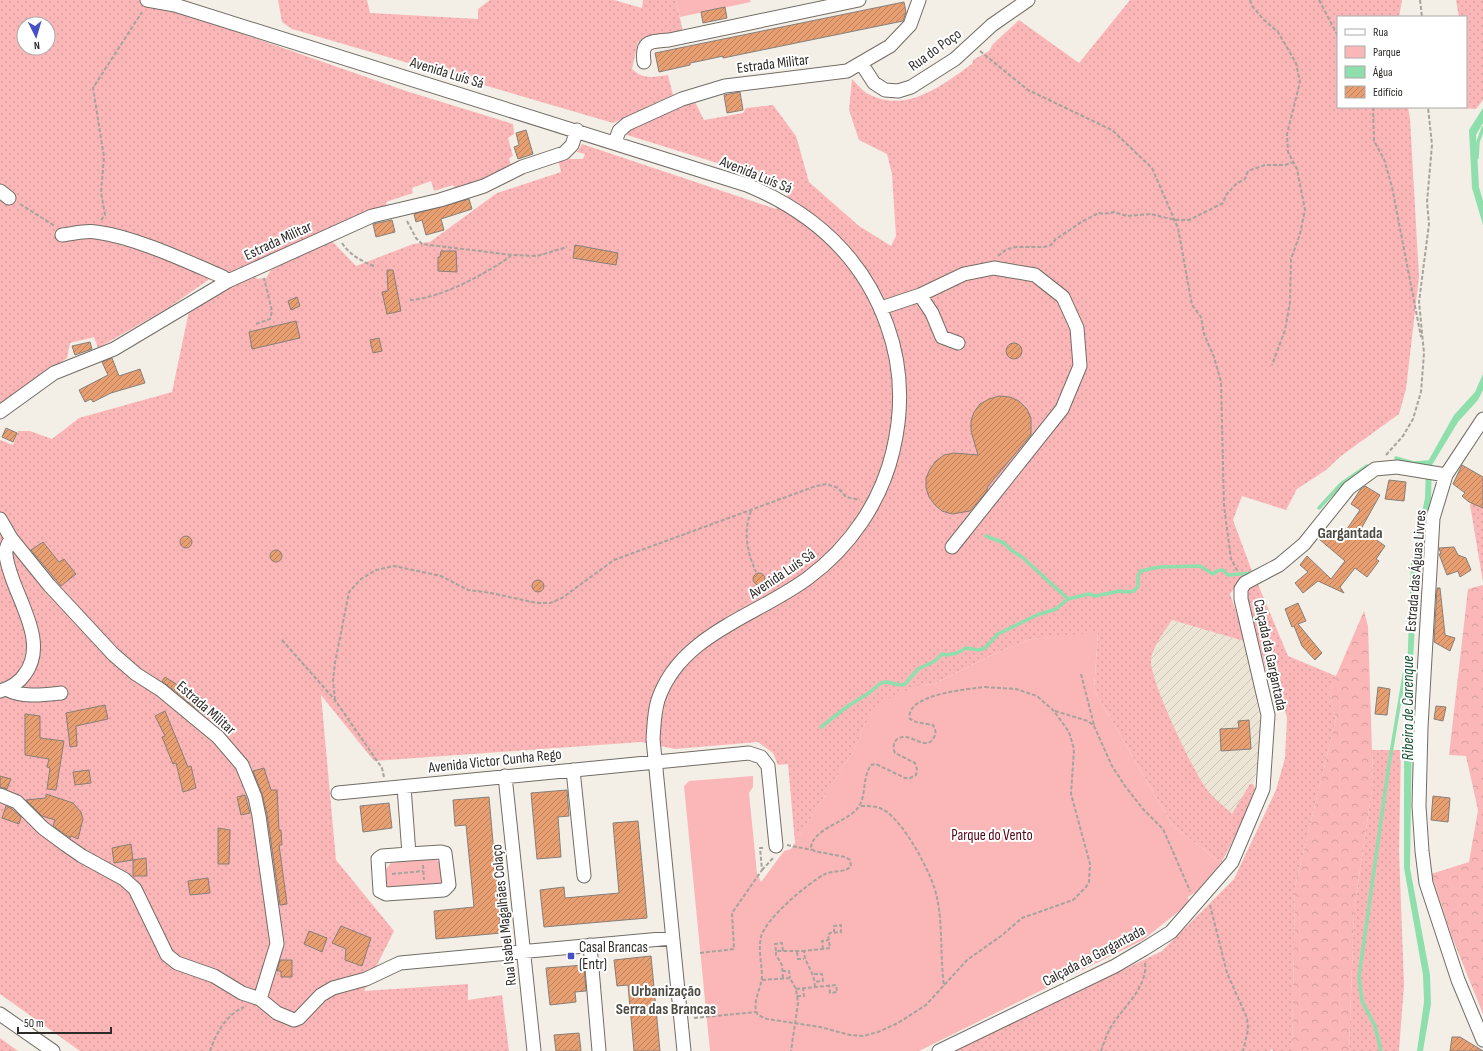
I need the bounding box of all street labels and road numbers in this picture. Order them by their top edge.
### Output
street label: Rua do Poço [905,24,965,76]
street label: Estrada Militar [736,50,811,78]
street label: Avenida Luís Sá [407,52,486,93]
street label: Avenida Luís Sá [716,152,795,198]
street label: Estrada Militar [241,217,316,265]
street label: Estrada das Águas Livres [1401,509,1431,633]
street label: Avenida Luís Sá [744,545,819,604]
street label: Calçada da Gargantada [1249,598,1291,713]
street label: Estrada Militar [172,677,240,739]
street label: Avenida Victor Cunha Rego [426,745,563,778]
street label: Rua Isabel Magalhães Colaço [487,843,521,987]
street label: Calçada da Gargantada [1039,921,1149,991]

